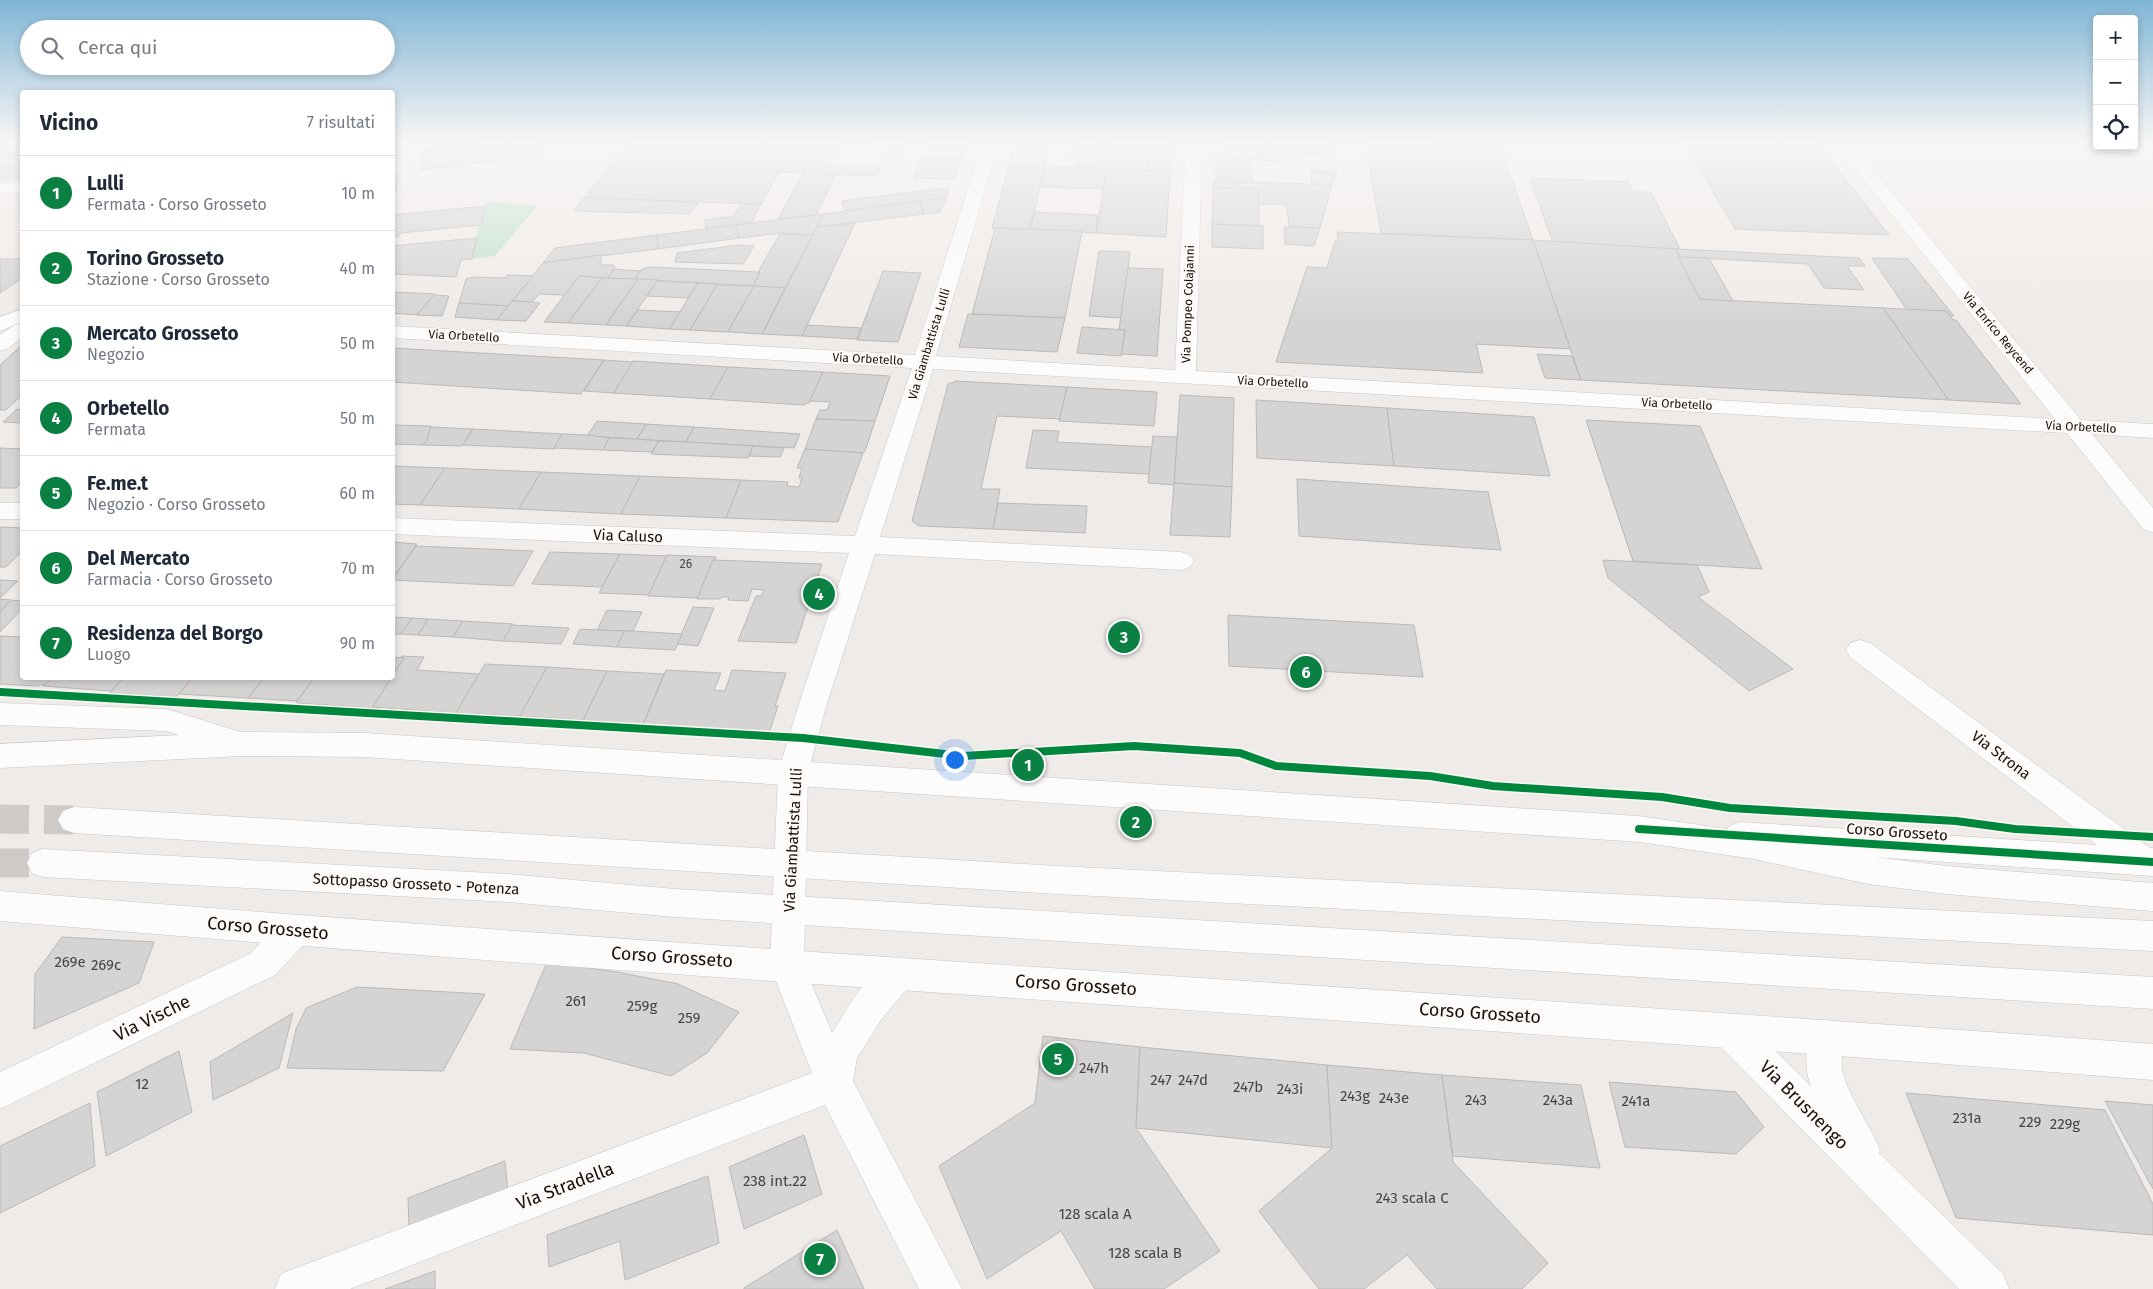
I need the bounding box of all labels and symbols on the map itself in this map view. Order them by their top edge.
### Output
street label: Via Pompeo Colajanni [1179,245,1197,363]
street label: Via Giambattista Lulli [905,287,953,401]
street label: Via Enrico Reycend [1960,289,2036,377]
street label: Via Orbetello [428,327,500,345]
street label: Via Orbetello [832,350,904,368]
street label: Via Orbetello [1237,373,1309,391]
street label: Via Orbetello [1641,395,1713,413]
street label: Via Orbetello [2045,418,2117,436]
street label: Via Caluso [593,526,663,546]
house number: 26 [680,557,692,571]
pin: 4 [803,575,835,613]
pin: 3 [1108,618,1140,656]
pin: 6 [1290,653,1322,691]
street label: Via Strona [1968,727,2034,783]
pin: 1 [1012,746,1044,784]
your location [942,747,968,773]
street label: Via Giambattista Lulli [780,767,806,913]
pin: 2 [1120,803,1152,841]
street label: Corso Grosseto [1846,819,1948,845]
street label: Sottopasso Grosseto - Potenza [312,870,520,898]
street label: Corso Grosseto [206,912,330,944]
street label: Corso Grosseto [610,942,734,972]
house number: 269e [54,953,86,971]
house number: 269c [91,956,121,974]
street label: Corso Grosseto [1014,970,1138,1000]
street label: Via Vische [110,990,194,1046]
house number: 261 [565,992,587,1010]
house number: 259g [627,997,657,1015]
street label: Corso Grosseto [1418,998,1542,1028]
house number: 259 [678,1009,700,1027]
pin: 5 [1042,1040,1074,1078]
street label: Via Brusnengo [1755,1056,1853,1154]
house number: 247h [1079,1059,1109,1077]
house number: 247 [1150,1071,1172,1089]
house number: 247d [1178,1071,1208,1089]
house number: 12 [135,1075,149,1093]
house number: 247b [1233,1078,1263,1096]
house number: 243i [1277,1080,1303,1098]
house number: 243g [1340,1087,1370,1105]
house number: 243e [1379,1089,1409,1107]
house number: 243 [1465,1091,1487,1109]
house number: 243a [1543,1091,1573,1109]
house number: 241a [1622,1092,1650,1110]
house number: 231a [1952,1109,1982,1127]
house number: 229 [2019,1113,2041,1131]
house number: 229g [2050,1115,2080,1133]
street label: Via Stradella [513,1157,617,1215]
house number: 238 int.22 [743,1172,807,1190]
house number: 243 scala C [1375,1189,1449,1207]
house number: 128 scala A [1058,1205,1132,1223]
pin: 7 [804,1240,836,1278]
house number: 128 scala B [1108,1244,1182,1262]

